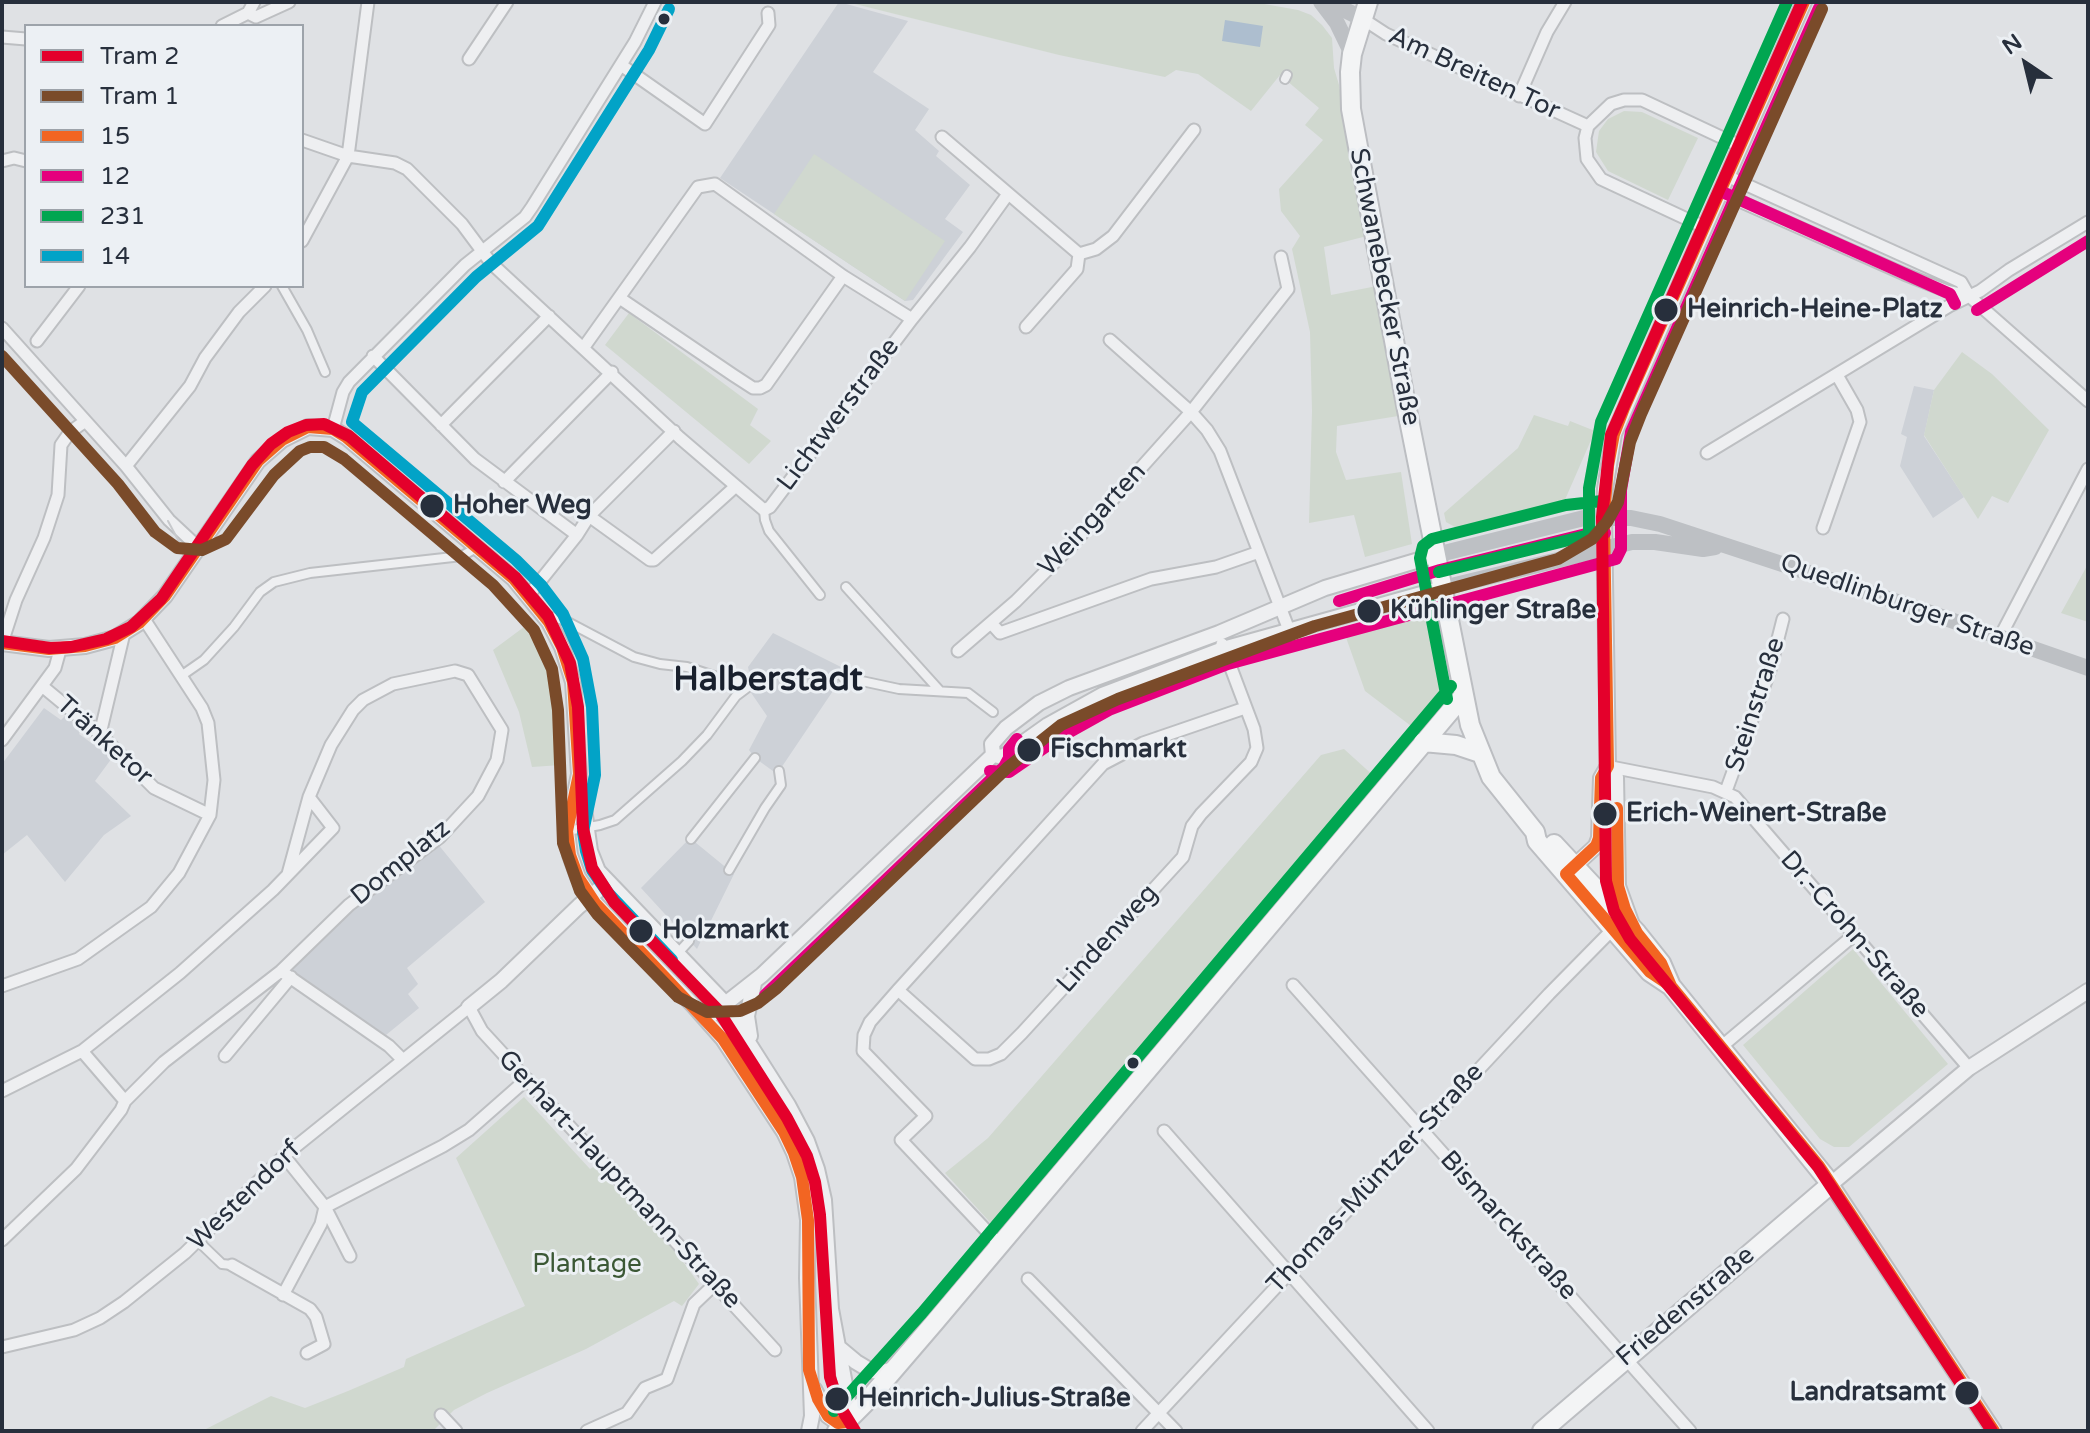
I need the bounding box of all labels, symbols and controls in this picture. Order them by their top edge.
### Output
unlabelled marker [656,11,672,27]
street label: Am Breiten Tor [1383,21,1565,127]
legend [24,24,304,288]
north arrow [1986,24,2066,104]
text: N [1998,29,2027,60]
text: Tram 2 [100,42,179,71]
text: Tram 1 [100,82,179,111]
text: 15 [100,122,130,151]
street label: Schwanebecker Straße [1342,146,1426,428]
text: 12 [100,162,130,191]
text: 231 [100,202,145,231]
text: 14 [100,242,130,271]
place label: Heinrich-Heine-Platz [1687,294,1943,326]
marker: Heinrich-Heine-Platz [1652,296,1680,324]
street label: Lichtwerstraße [771,332,907,498]
street label: Weingarten [1033,457,1153,583]
place label: Hoher Weg [453,490,592,522]
marker: Hoher Weg [418,492,446,520]
street label: Quedlinburger Straße [1776,548,2038,664]
place label: Kühlinger Straße [1390,595,1596,627]
marker: Kühlinger Straße [1355,597,1383,625]
street label: Steinstraße [1720,634,1792,776]
district label: Halberstadt [673,661,863,701]
street label: Tränketor [49,690,159,792]
place label: Fischmarkt [1050,734,1187,766]
marker: Fischmarkt [1015,736,1043,764]
place label: Erich-Weinert-Straße [1626,798,1886,830]
marker: Erich-Weinert-Straße [1591,800,1619,828]
street label: Domplatz [345,814,457,912]
street label: Dr.-Crohn-Straße [1773,845,1935,1025]
street label: Lindenweg [1051,878,1165,1000]
place label: Holzmarkt [662,915,789,947]
marker: Holzmarkt [627,917,655,945]
street label: Gerhart-Hauptmann-Straße [491,1044,747,1316]
unlabelled marker [1125,1055,1141,1071]
street label: Thomas-Müntzer-Straße [1261,1058,1491,1300]
street label: Westendorf [182,1135,308,1257]
street label: Bismarckstraße [1433,1145,1583,1307]
street label: Friedenstraße [1611,1240,1761,1374]
park label: Plantage [532,1249,642,1281]
place label: Landratsamt [1789,1377,1946,1409]
marker: Landratsamt [1953,1379,1981,1407]
place label: Heinrich-Julius-Straße [858,1383,1131,1415]
marker: Heinrich-Julius-Straße [823,1385,851,1413]

